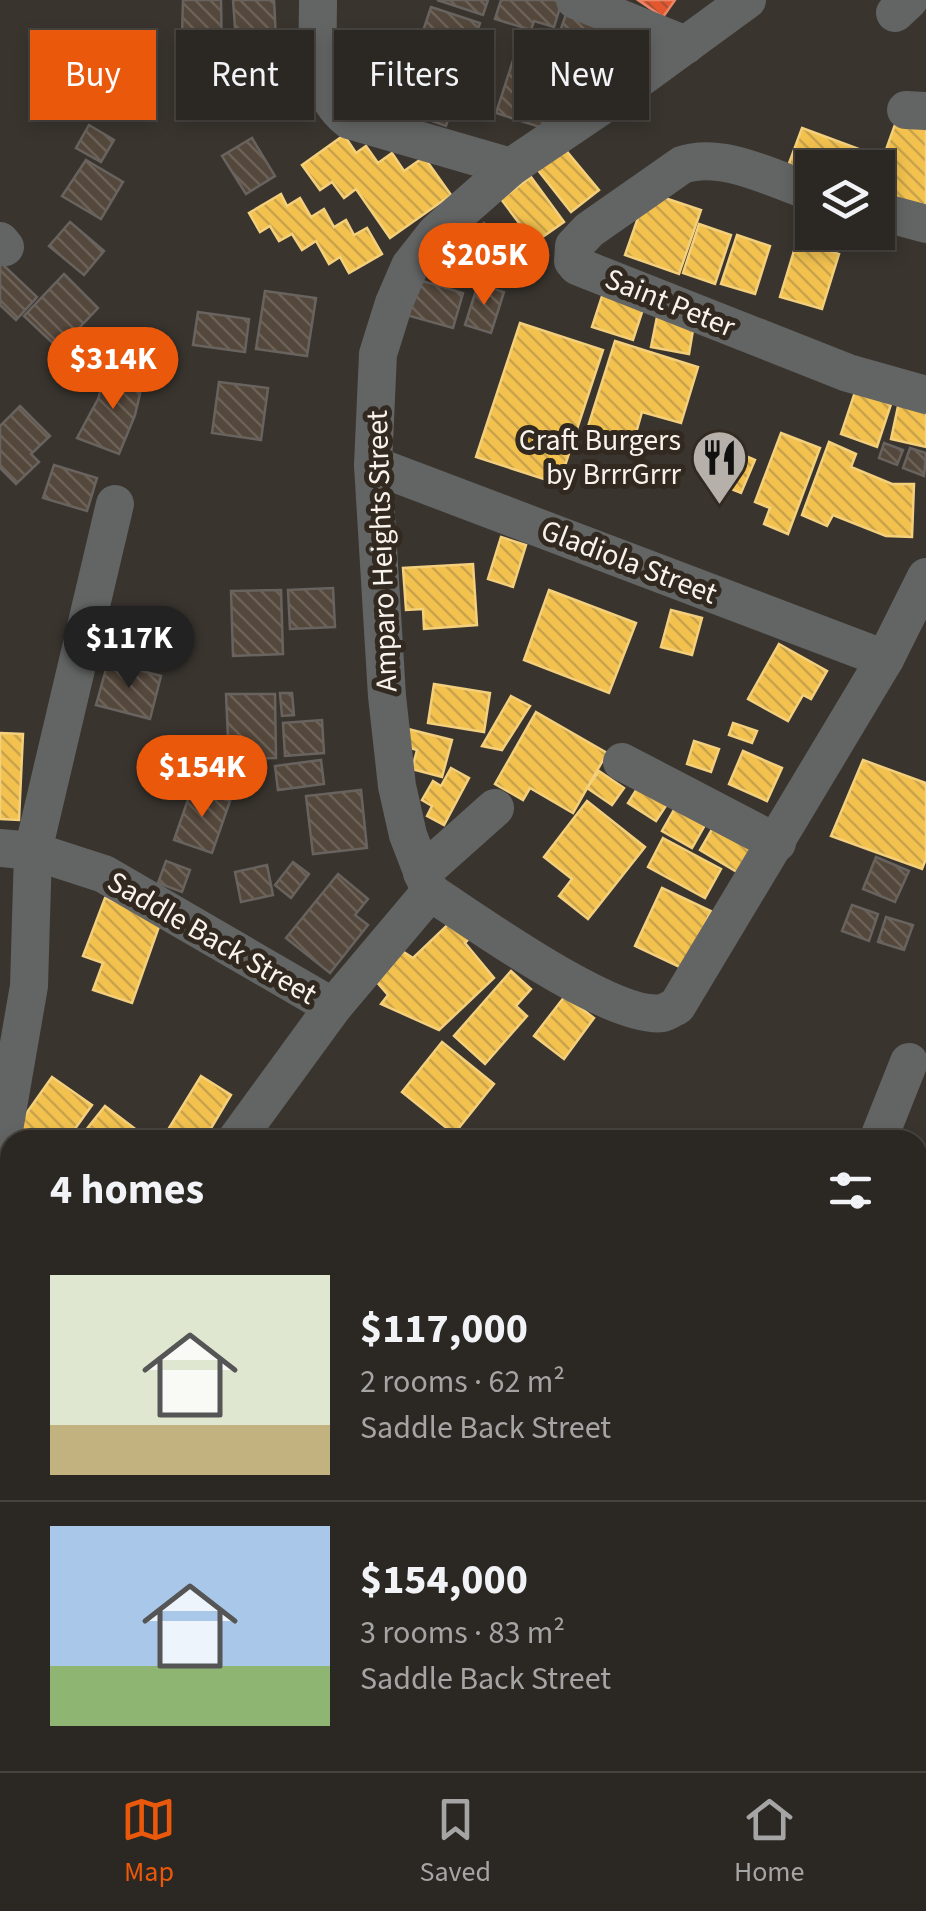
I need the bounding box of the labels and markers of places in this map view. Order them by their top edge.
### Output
pin: $205K [414,223,554,308]
pin: $314K [43,327,183,412]
place label: Craft Burgers by BrrrGrrr [519,419,682,496]
restaurant icon: Craft Burgers by BrrrGrrr [690,427,750,506]
pin: $117K [59,606,199,691]
pin: $154K [132,735,272,820]

